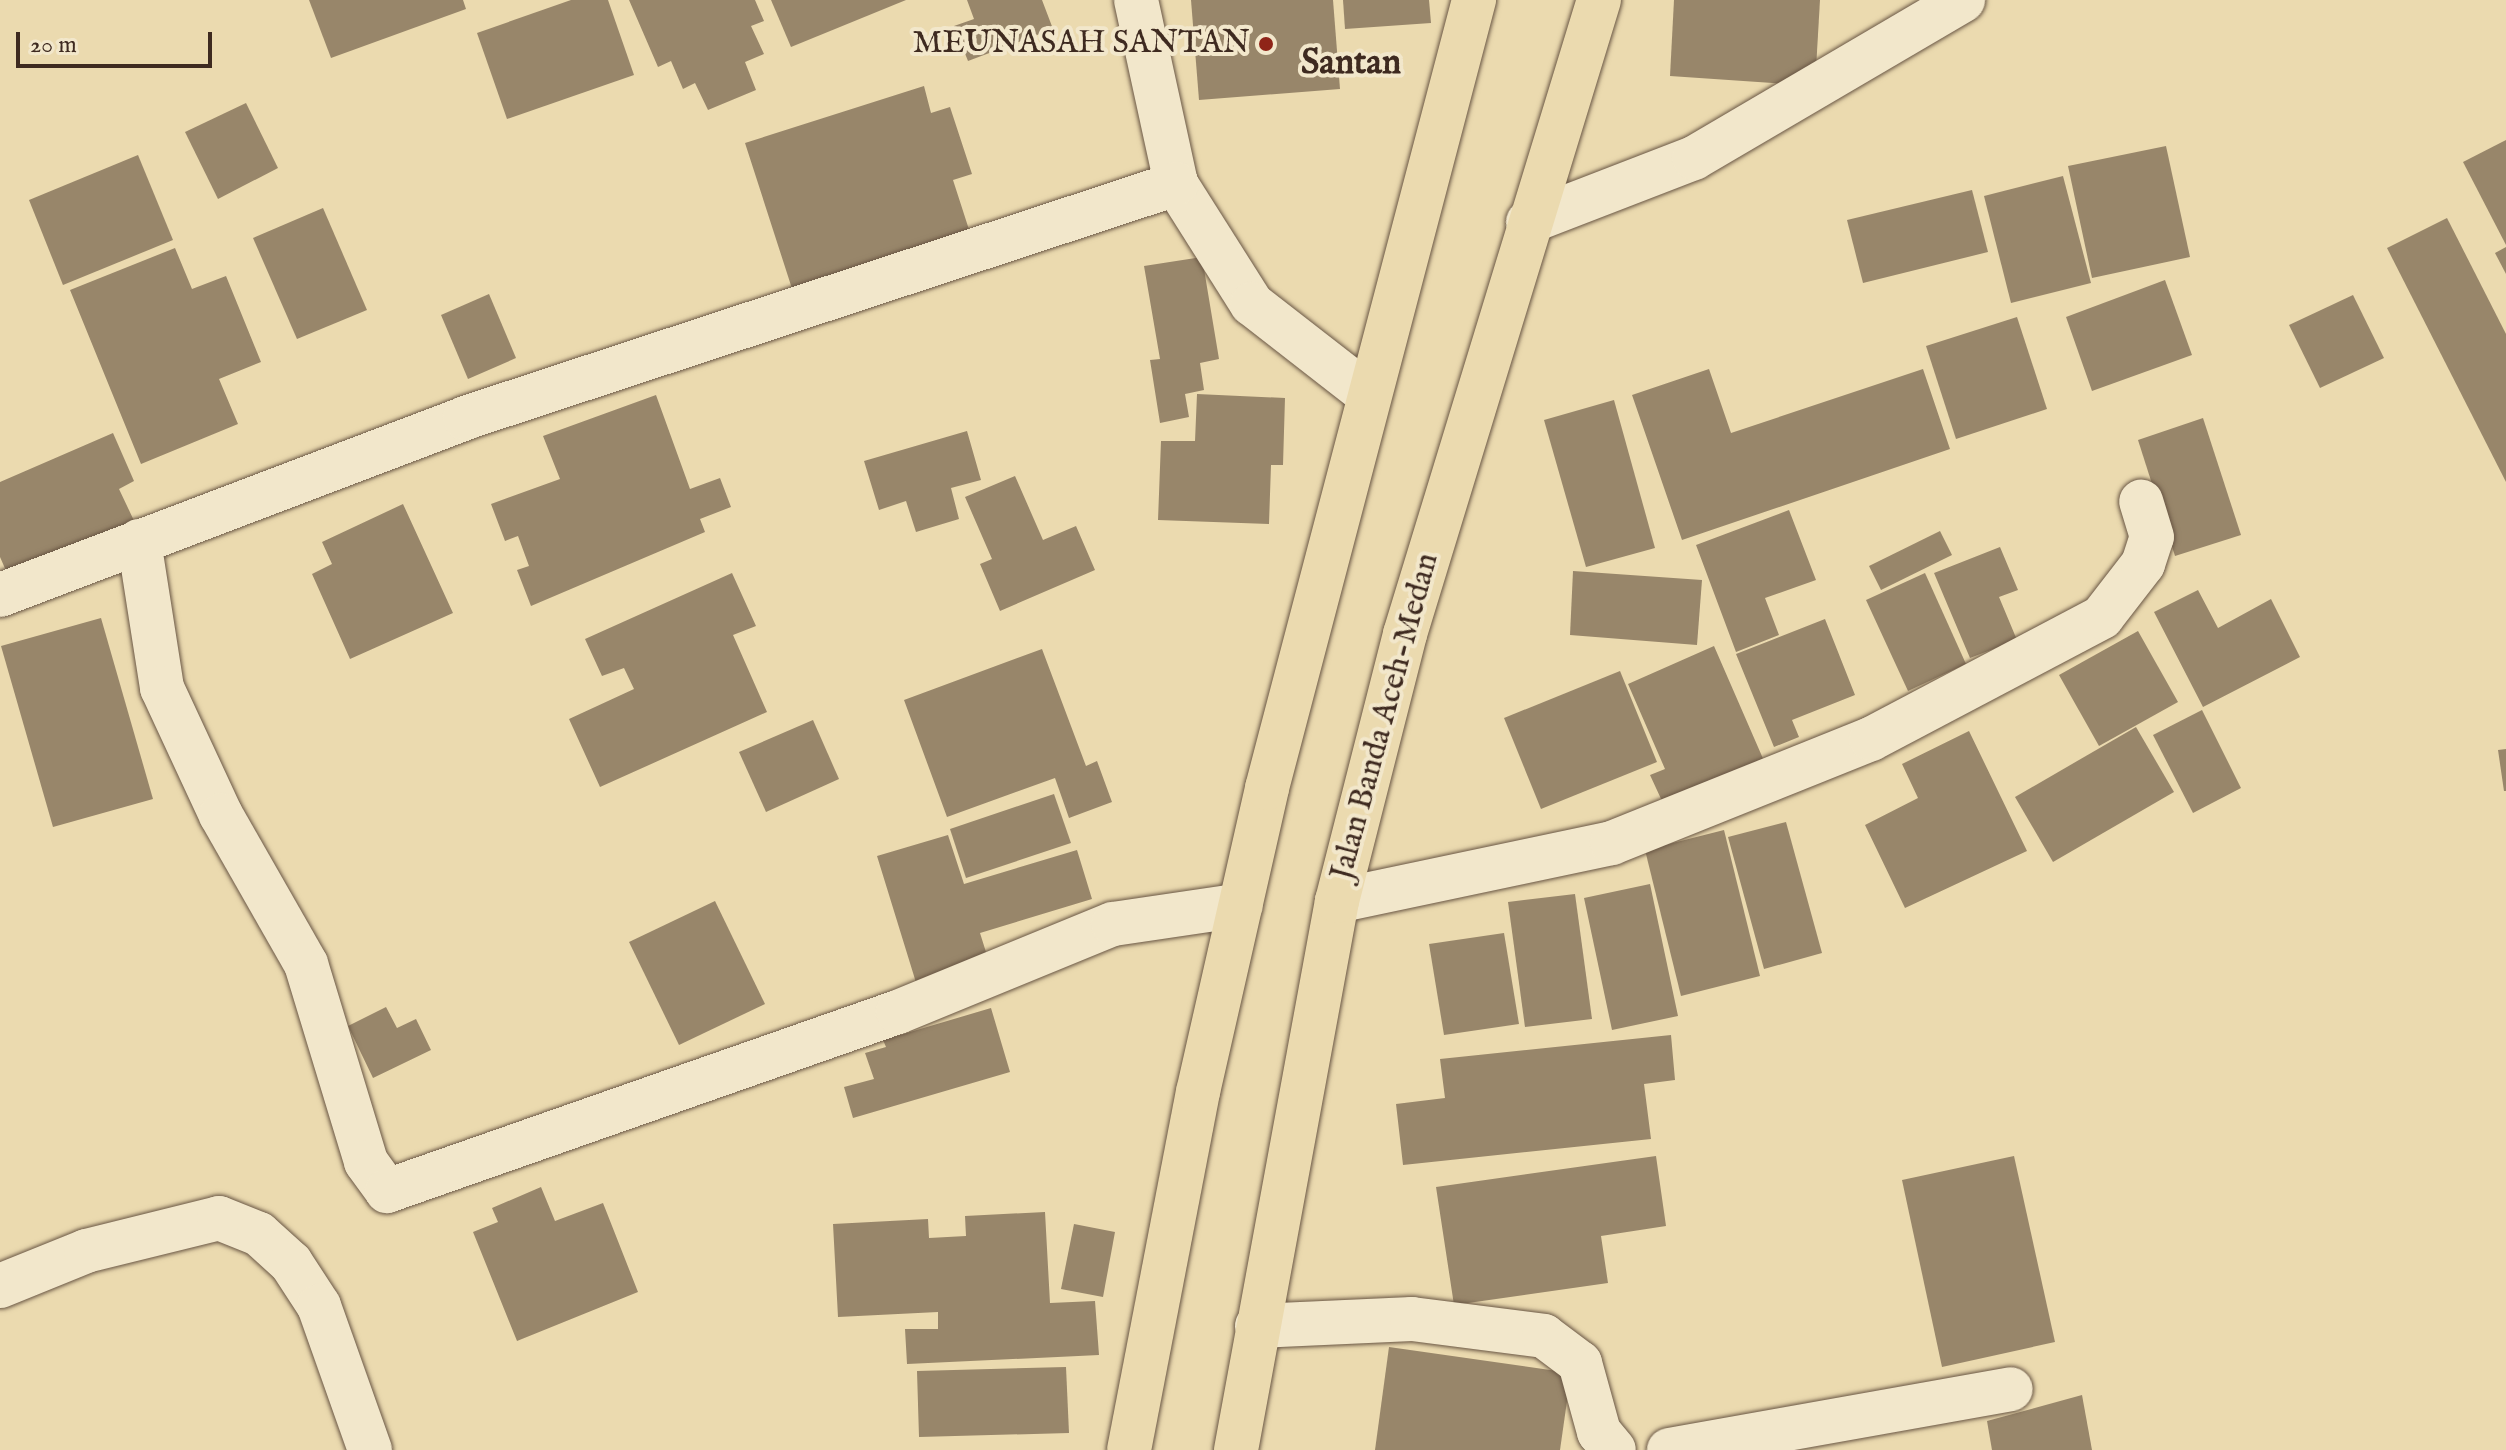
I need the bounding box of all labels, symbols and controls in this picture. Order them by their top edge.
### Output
scale bar [20,16,216,66]
place label: MEUNASAH SANTAN [912,25,1250,63]
text: 20 m [30,30,77,61]
marker: MEUNASAH SANTAN [1257,35,1275,53]
district label: Santan [1301,42,1401,86]
street label: Jalan Banda Aceh-Medan [1324,549,1448,885]

